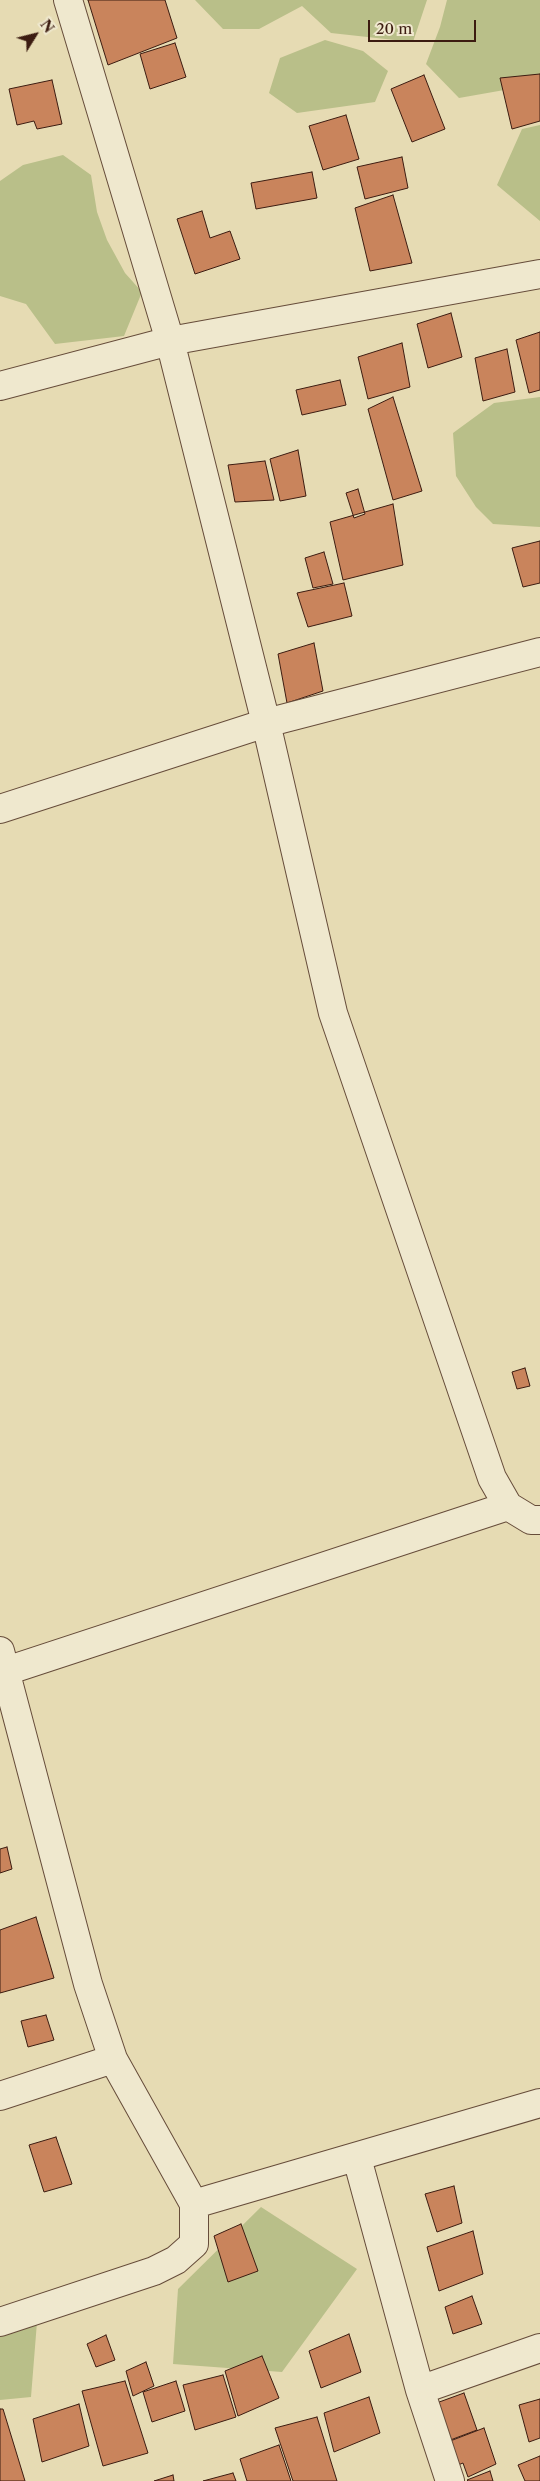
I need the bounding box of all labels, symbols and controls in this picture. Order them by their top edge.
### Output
north arrow [10,10,60,60]
scale bar [370,10,478,42]
text: N [36,16,58,36]
text: 20 m [376,19,412,38]

